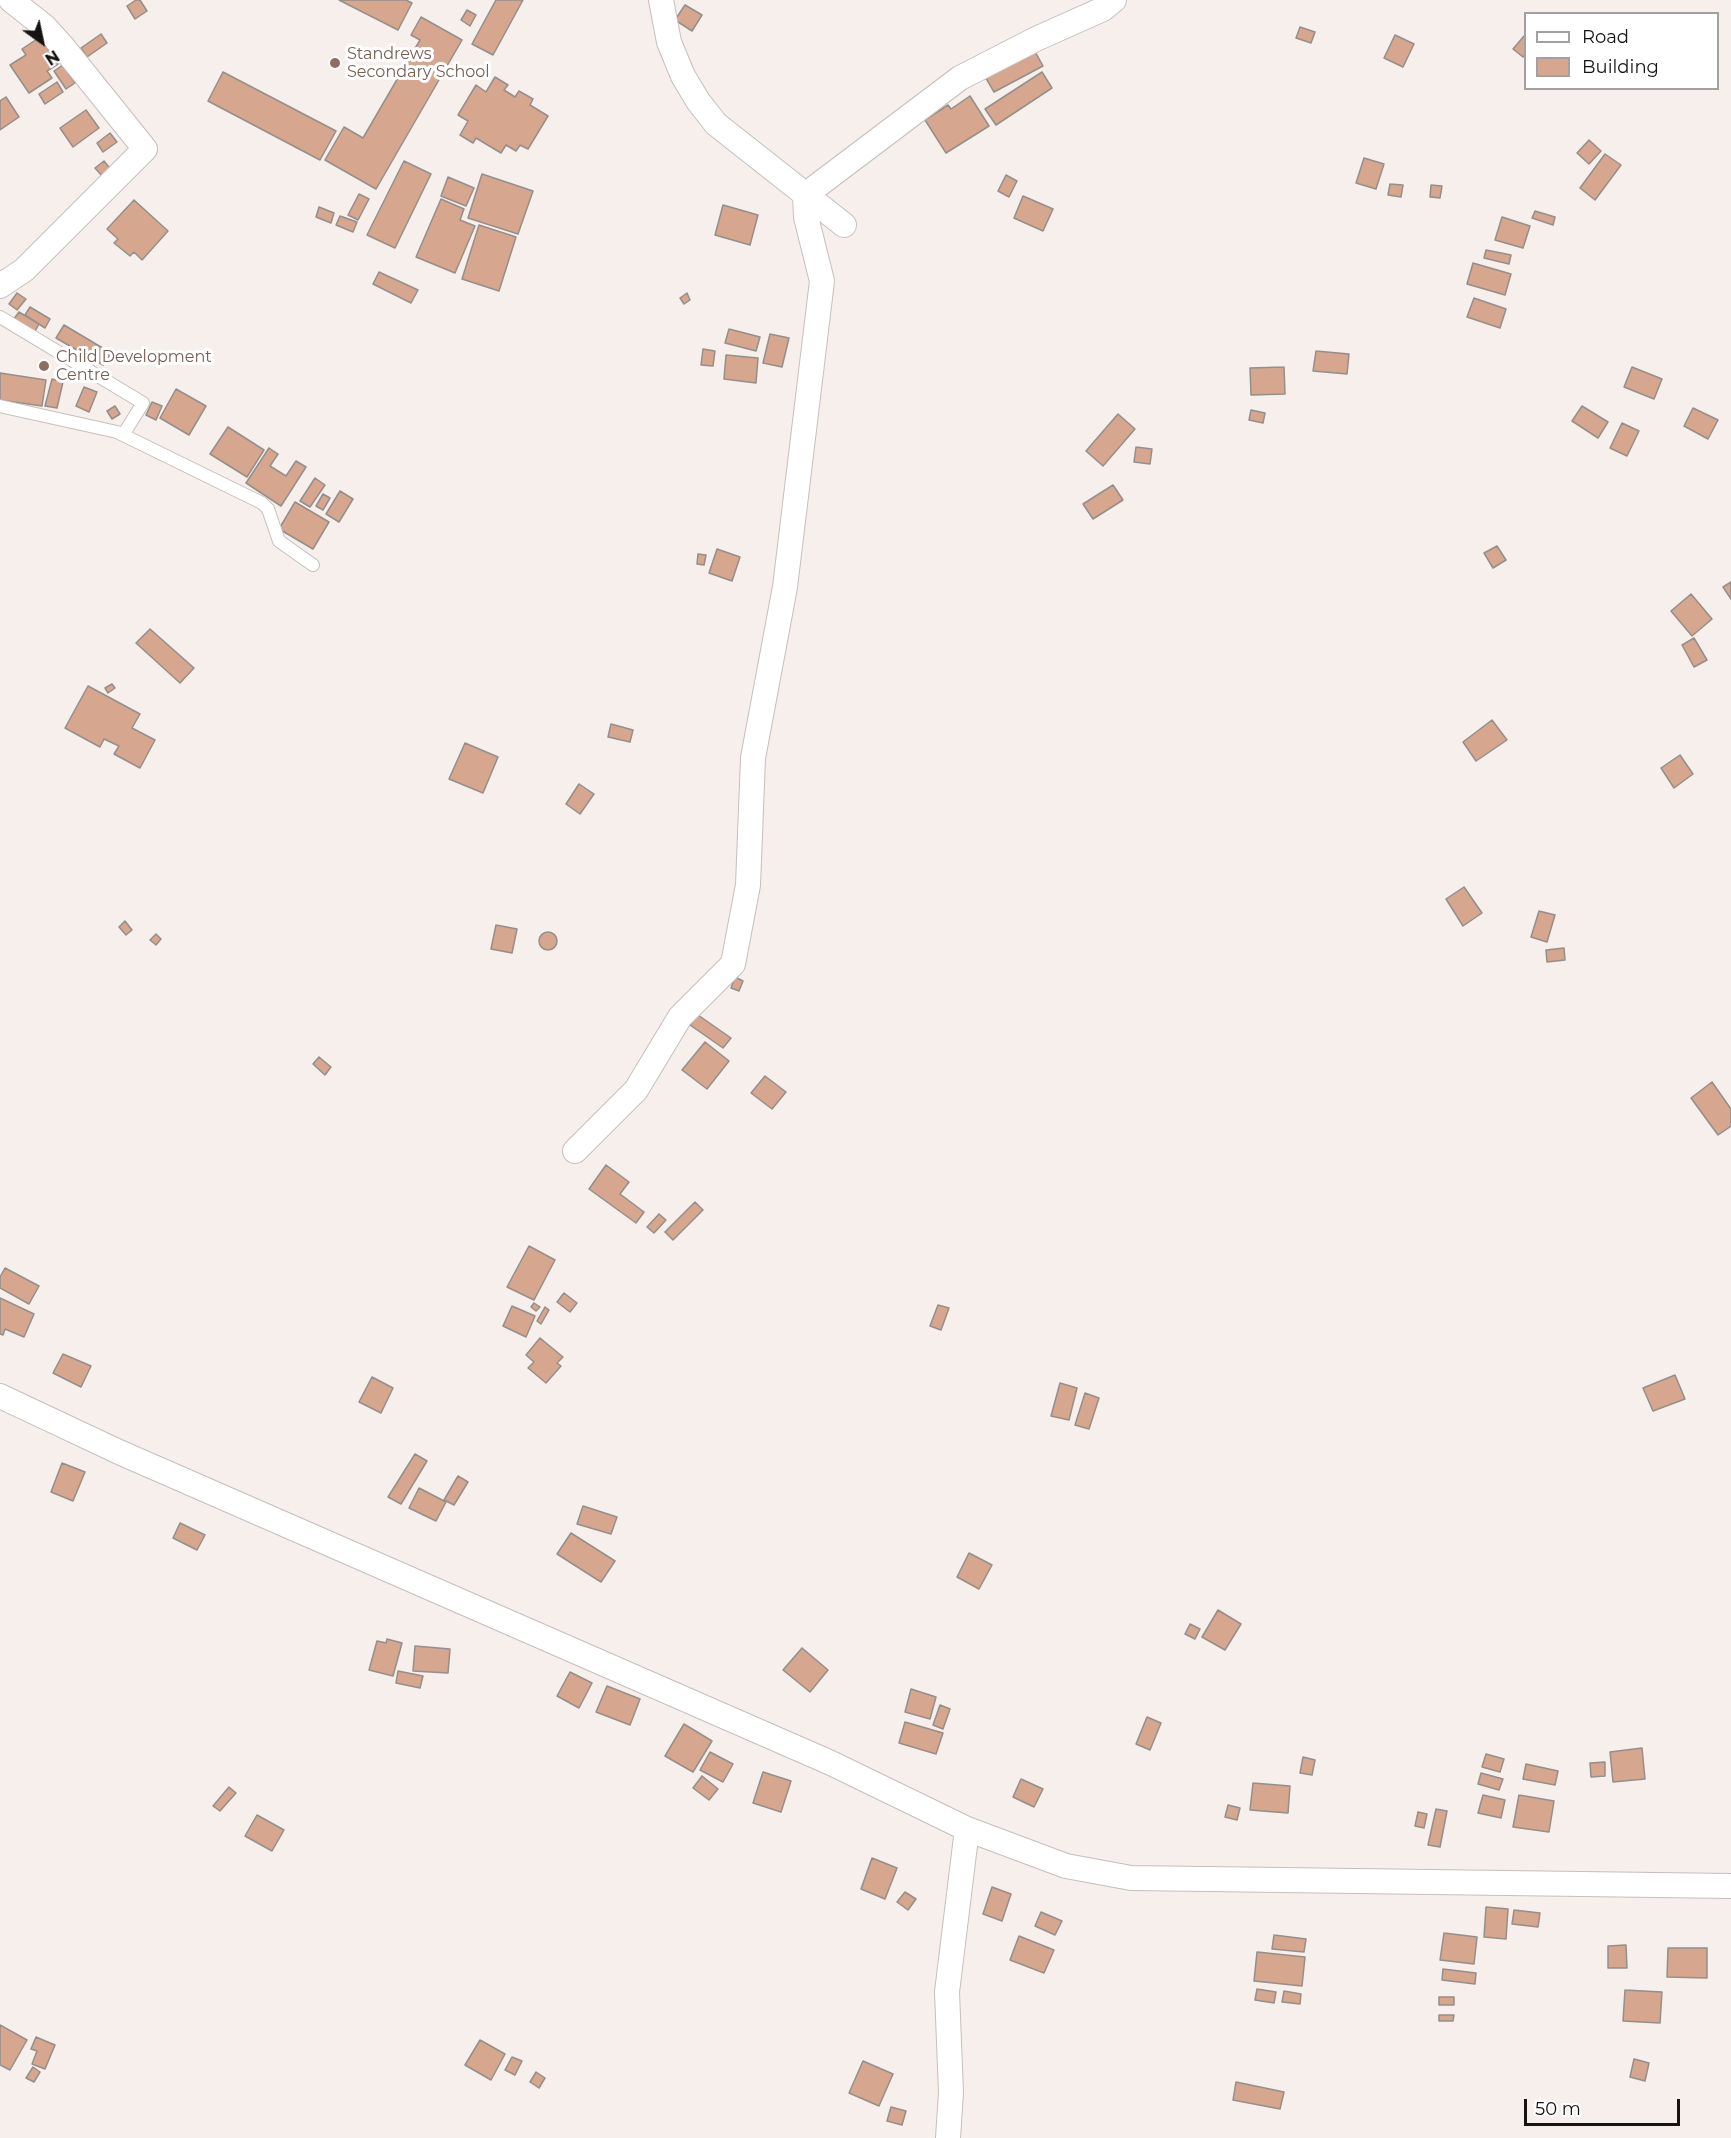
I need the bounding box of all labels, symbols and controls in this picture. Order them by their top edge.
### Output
north arrow [12,12,72,72]
legend [1524,12,1719,90]
text: Road [1582,26,1629,48]
place label: Standrews Secondary School [347,44,490,82]
text: N [41,46,63,69]
marker: Standrews Secondary School [328,56,342,70]
text: Building [1582,56,1659,78]
place label: Child Development Centre [56,347,212,385]
marker: Child Development Centre [37,359,51,373]
scale bar [1527,2087,1683,2125]
text: 50 m [1535,2098,1581,2120]

